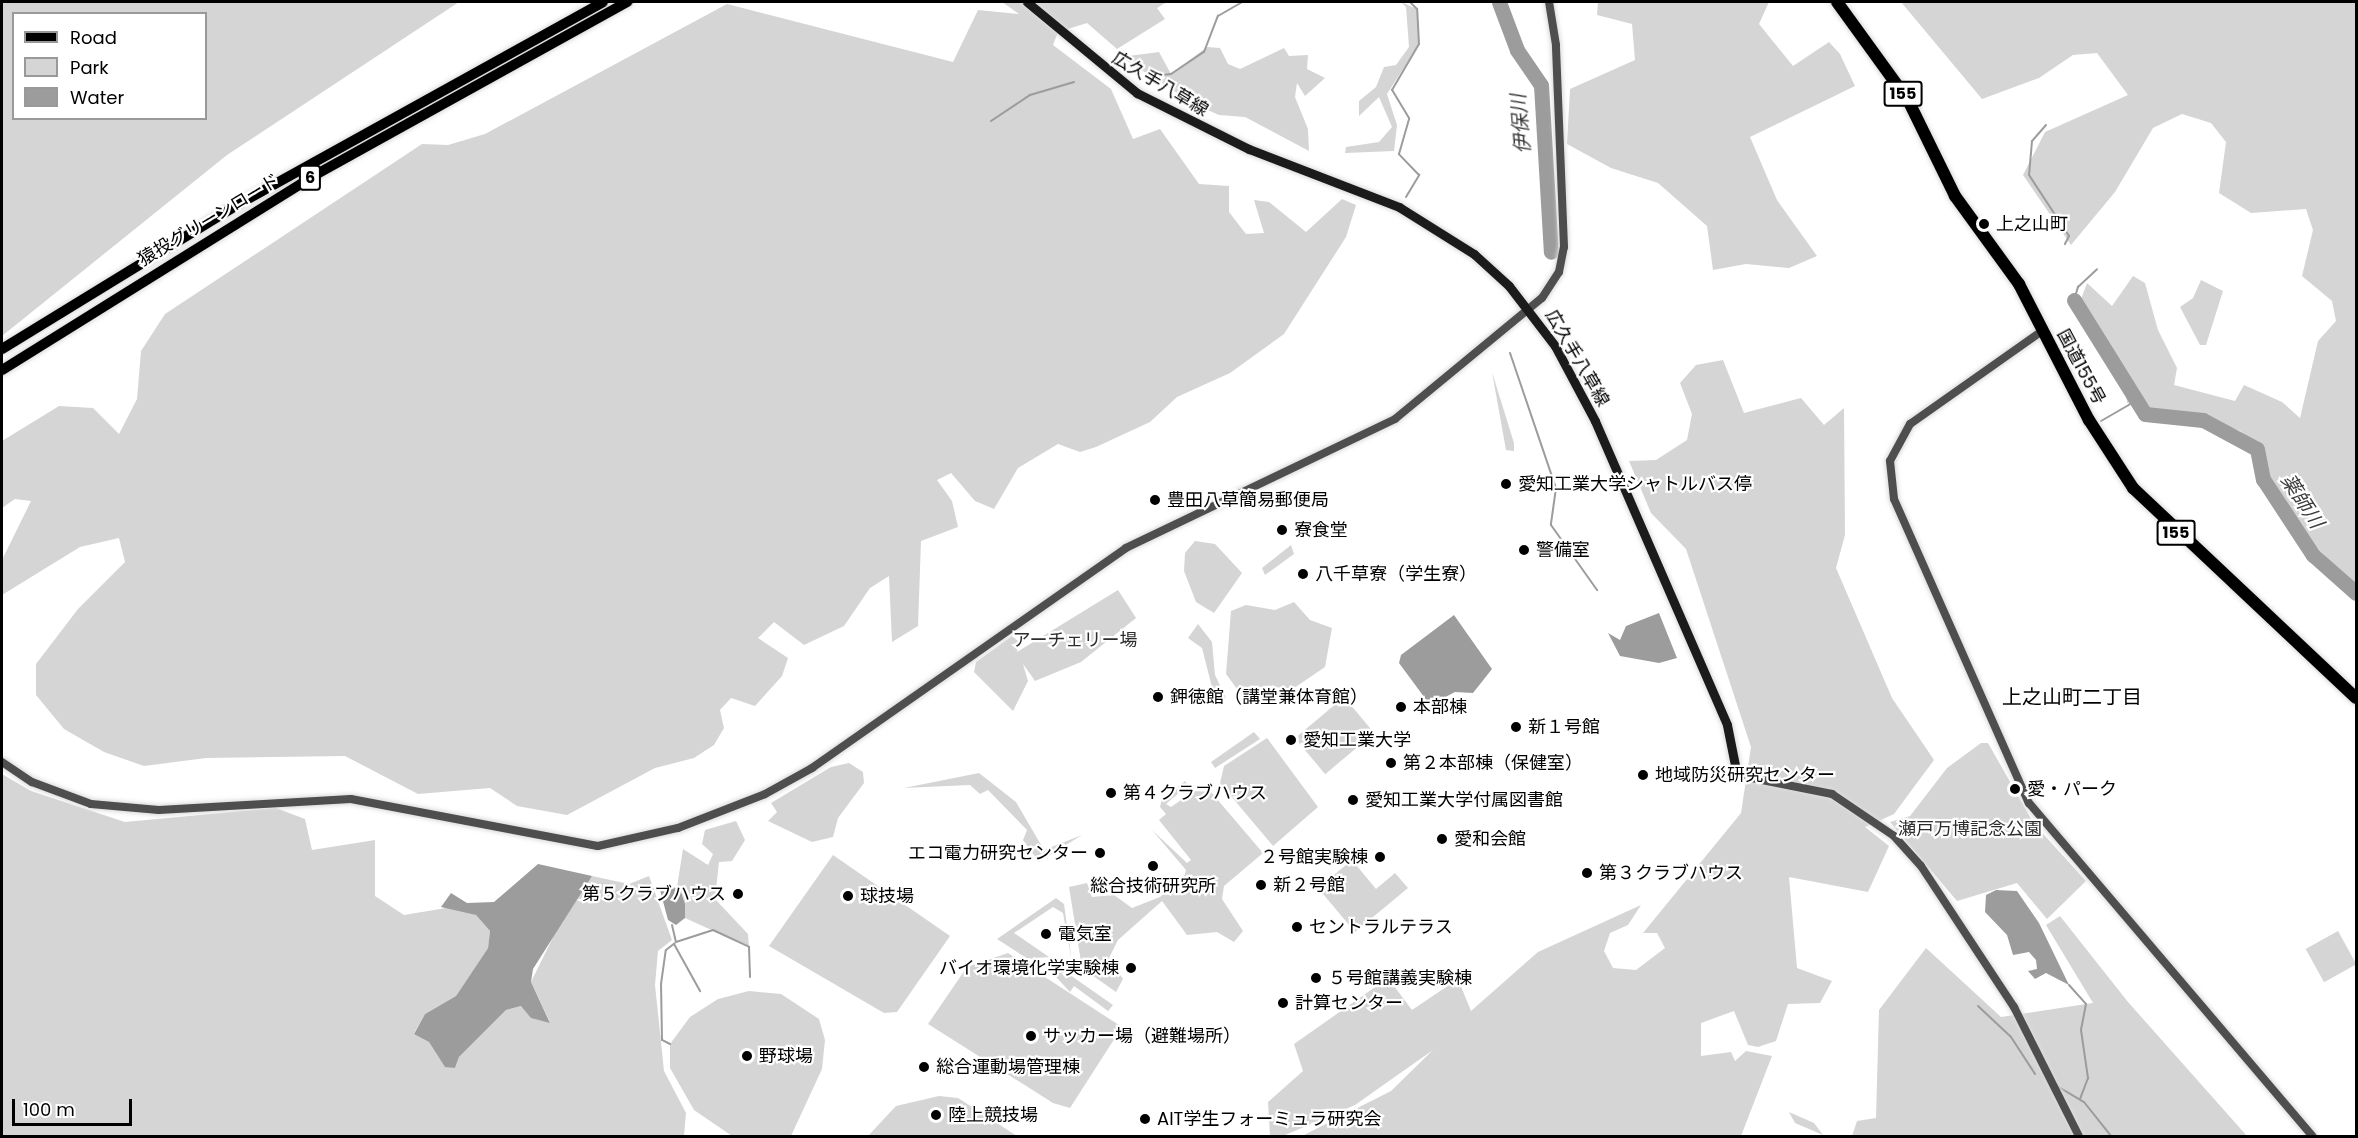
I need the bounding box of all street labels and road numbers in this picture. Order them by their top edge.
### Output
street label: 広久手八草線 [1108,47,1212,121]
road number: 155 [1884,81,1922,107]
road number: 6 [298,165,322,191]
street label: 猿投グリーンロード [134,169,284,271]
street label: 広久手八草線 [1541,306,1613,410]
street label: 国道155号 [2052,326,2110,408]
road number: 155 [2156,520,2196,546]

